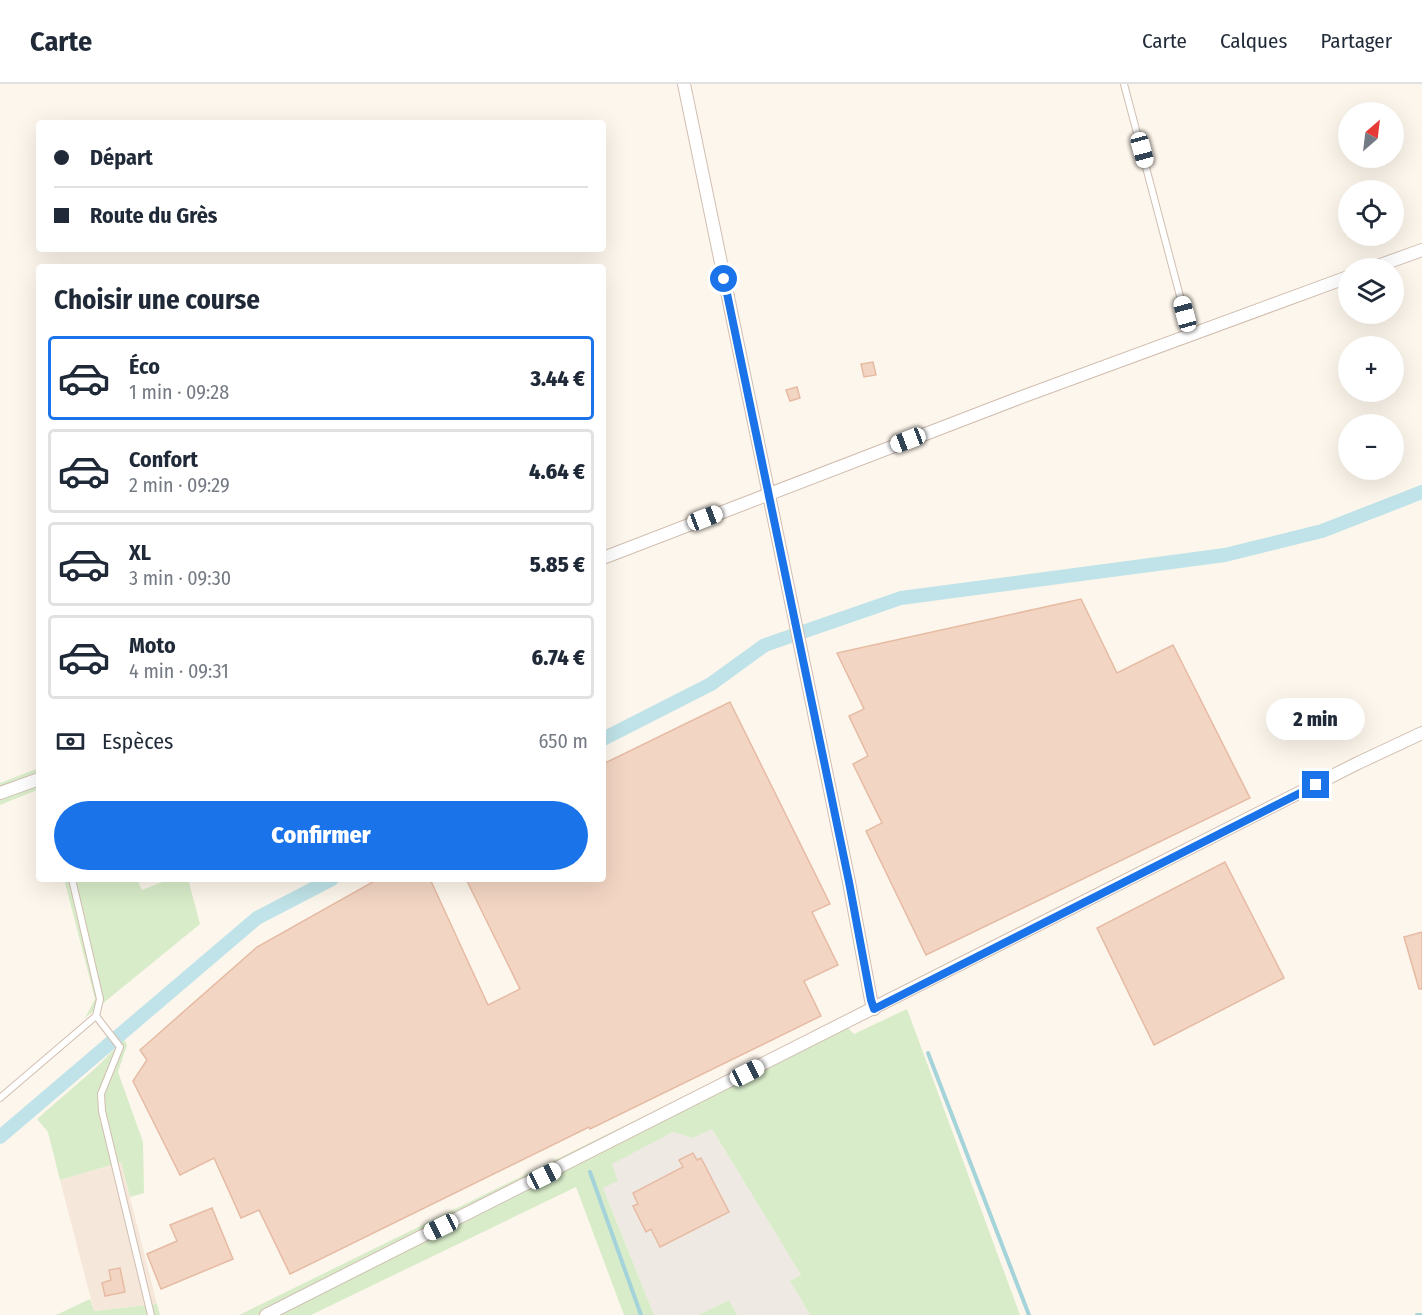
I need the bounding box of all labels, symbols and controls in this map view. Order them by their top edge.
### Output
text: Carte [30,25,92,58]
text: Carte [1142,28,1187,54]
text: Calques [1220,28,1287,54]
text: Partager [1320,28,1392,54]
north arrow [1338,102,1404,168]
map controls [1338,102,1404,480]
car [1129,130,1155,170]
text: Départ [90,144,153,171]
button: locate [1338,180,1404,246]
text: Route du Grès [90,202,217,229]
button: layers [1338,258,1404,324]
route start [710,265,737,292]
text: Choisir une course [54,284,260,316]
car [1172,294,1198,334]
button: + [1338,336,1404,402]
icon: car [57,351,111,405]
text: Éco [129,353,160,380]
text: 3.44 € [530,365,585,392]
text: 1 min · 09:28 [129,380,229,404]
button: − [1338,414,1404,480]
car [888,425,928,455]
icon: car [57,444,111,498]
text: Confort [129,446,198,473]
text: 4.64 € [529,458,585,485]
text: 2 min · 09:29 [129,473,230,497]
car [685,503,725,533]
icon: car [57,537,111,591]
text: XL [129,539,151,566]
text: 5.85 € [530,551,585,578]
text: 3 min · 09:30 [129,566,231,590]
icon: car [57,630,111,684]
text: Moto [129,632,176,659]
text: 6.74 € [532,644,585,671]
text: 4 min · 09:31 [129,659,229,683]
callout: 2 min [1266,698,1366,740]
text: 2 min [1293,707,1338,731]
icon: cash [54,725,87,758]
text: Espèces [102,728,173,755]
text: 650 m [539,729,588,753]
route end [1302,771,1329,798]
button: Confirmer [54,801,588,870]
car [727,1057,767,1089]
car [524,1160,564,1192]
car [421,1211,461,1243]

